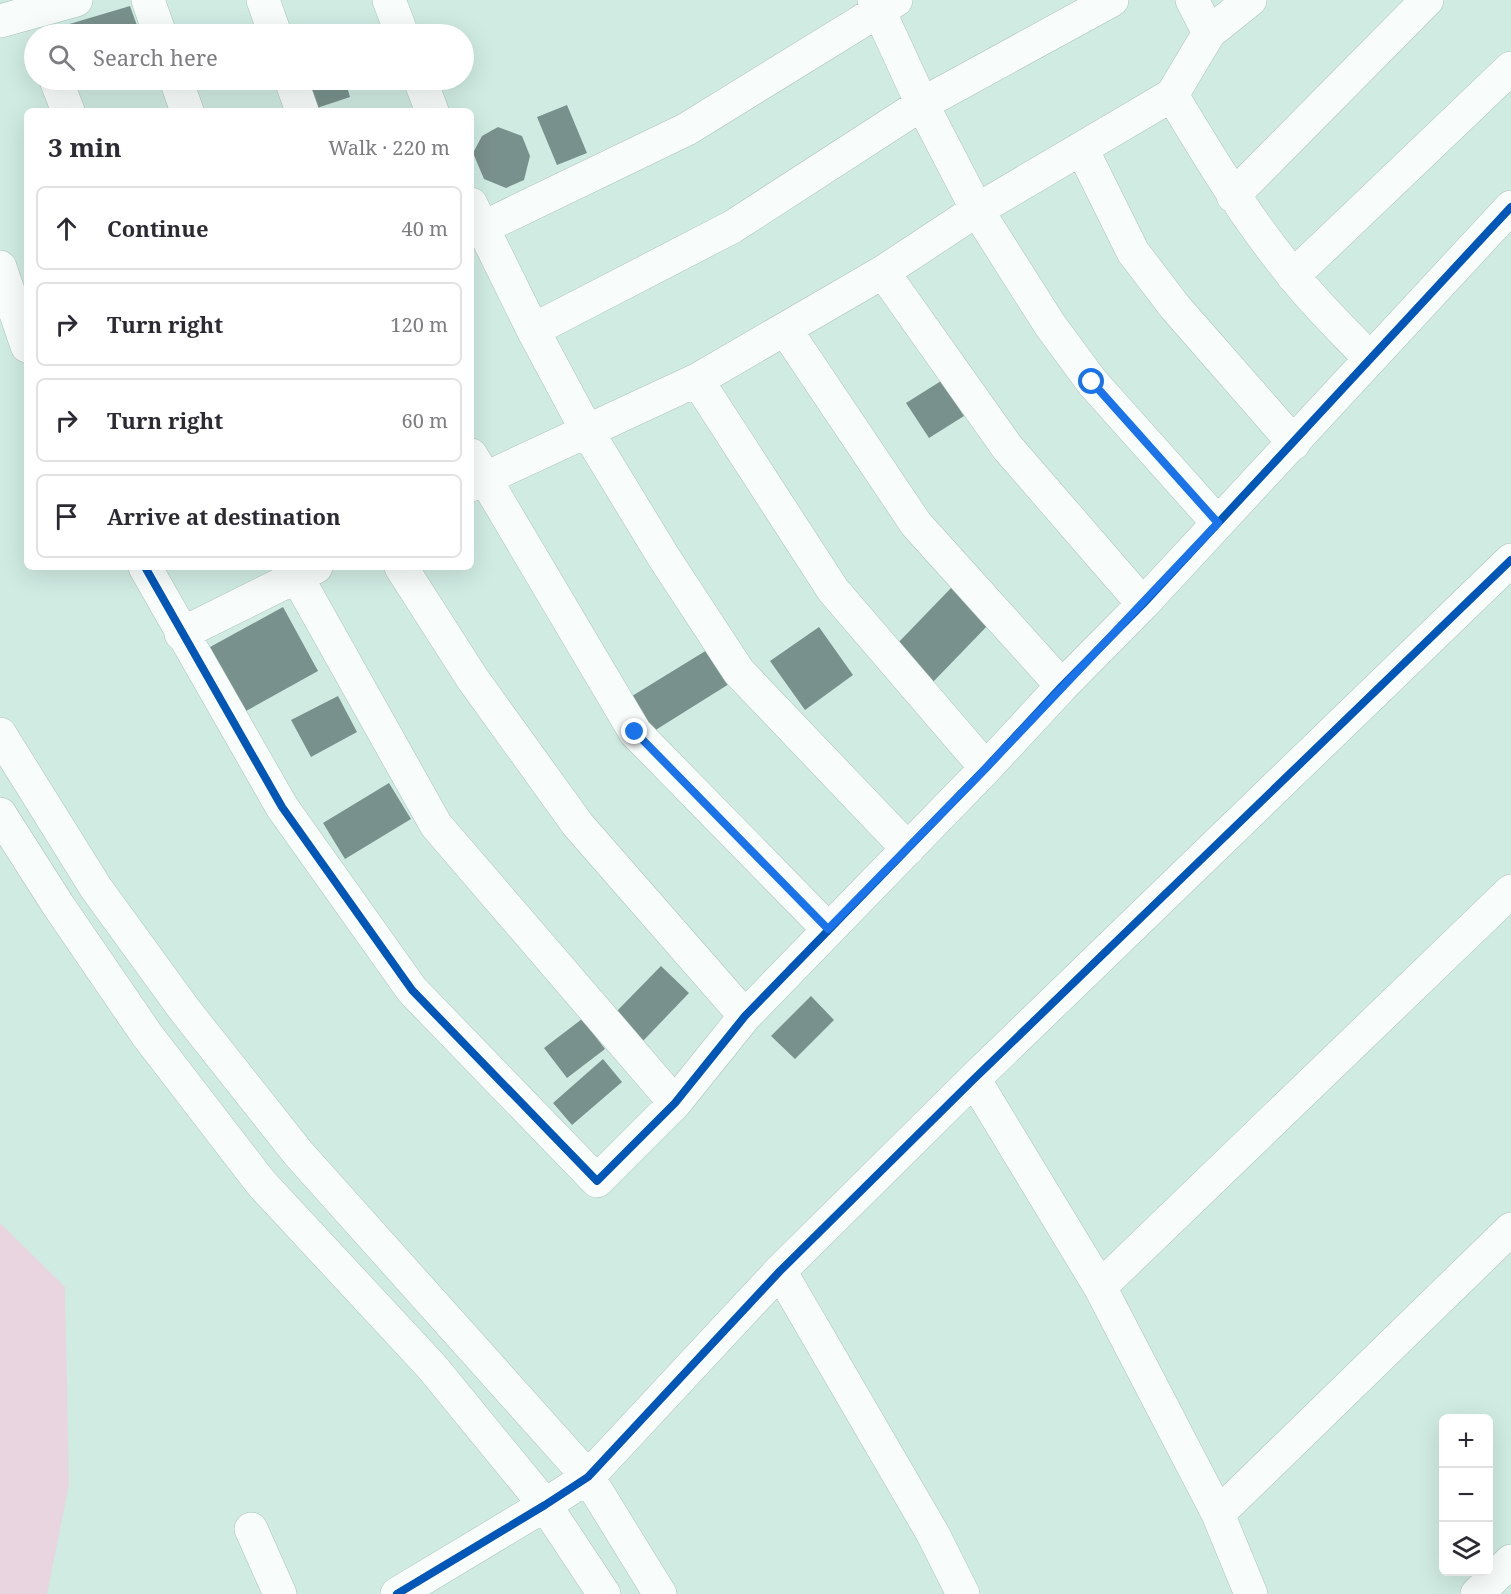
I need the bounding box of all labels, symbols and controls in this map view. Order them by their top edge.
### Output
search box [24,24,474,90]
icon: search [45,41,78,74]
text: Search here [93,42,218,72]
text: 3 min [48,129,122,165]
text: Walk · 220 m [328,134,450,161]
icon: ahead [50,212,83,245]
text: Continue [107,213,209,243]
text: 40 m [402,215,448,242]
icon: right [50,308,83,341]
text: Turn right [107,309,223,339]
text: 120 m [390,311,448,338]
route start [1078,368,1104,394]
icon: right [50,404,83,437]
text: Turn right [107,405,223,435]
text: 60 m [402,407,448,434]
icon: arrive [50,500,83,533]
text: Arrive at destination [107,501,341,531]
route end [621,718,647,744]
map controls [1439,1414,1493,1576]
button: + [1439,1414,1493,1468]
button: − [1439,1468,1493,1522]
button: layers [1439,1522,1493,1576]

